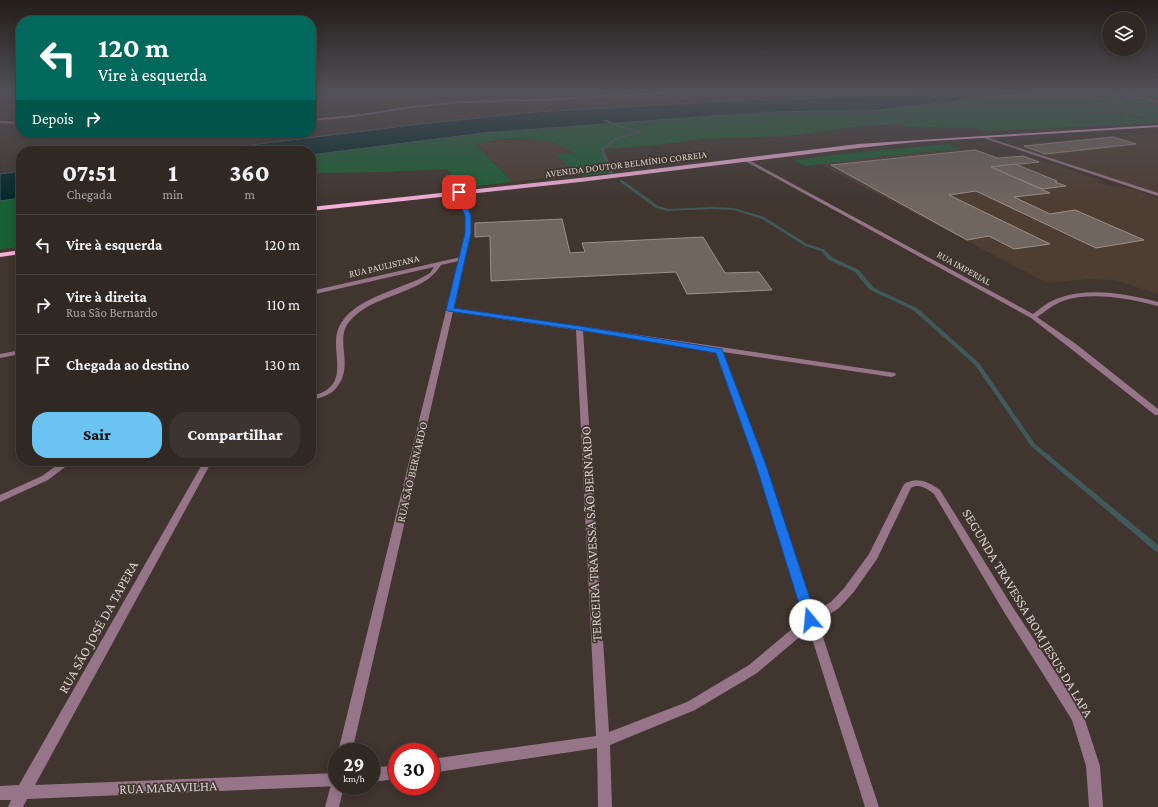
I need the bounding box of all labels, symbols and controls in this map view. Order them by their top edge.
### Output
map controls [1102,12,1146,56]
button: layers [1102,12,1146,56]
icon: left [32,32,84,84]
text: 120 m [98,32,169,63]
text: Vire à esquerda [98,65,207,85]
icon: right [82,108,104,130]
text: Depois [32,111,74,127]
street label: AVENIDA DOUTOR BELMÍNIO CORREIA [544,149,708,179]
text: 07:51 [62,159,116,186]
text: 1 [168,159,178,186]
text: 360 [229,159,270,186]
pin [442,175,476,209]
icon: arrive [448,181,470,203]
text: Chegada [66,187,112,202]
text: min [162,187,183,202]
text: m [244,187,255,202]
icon: left [32,234,54,256]
text: Vire à esquerda [66,237,162,253]
text: 120 m [265,237,300,253]
street label: RUA IMPERIAL [935,249,993,287]
street label: RUA PAULISTANA [348,253,420,279]
text: Vire à direita [66,289,147,305]
icon: right [32,294,54,316]
text: 110 m [267,297,300,313]
text: Rua São Bernardo [66,305,157,320]
icon: arrive [32,354,54,376]
text: Chegada ao destino [66,357,189,373]
text: 130 m [265,357,300,373]
button: Sair [32,412,162,458]
button: Compartilhar [170,412,300,458]
street label: RUA SÃO BERNARDO [394,420,430,524]
street label: TERCEIRA TRAVESSA SÃO BERNARDO [577,426,605,642]
street label: SEGUNDA TRAVESSA BOM JESUS DA LAPA [959,506,1097,720]
street label: RUA SÃO JOSÉ DA TAPERA [55,558,141,696]
position arrow [789,599,831,641]
speed limit sign: 30 [388,743,440,795]
text: 29 [343,753,365,775]
text: km/h [343,773,365,784]
street label: RUA MARAVILHA [119,777,217,797]

